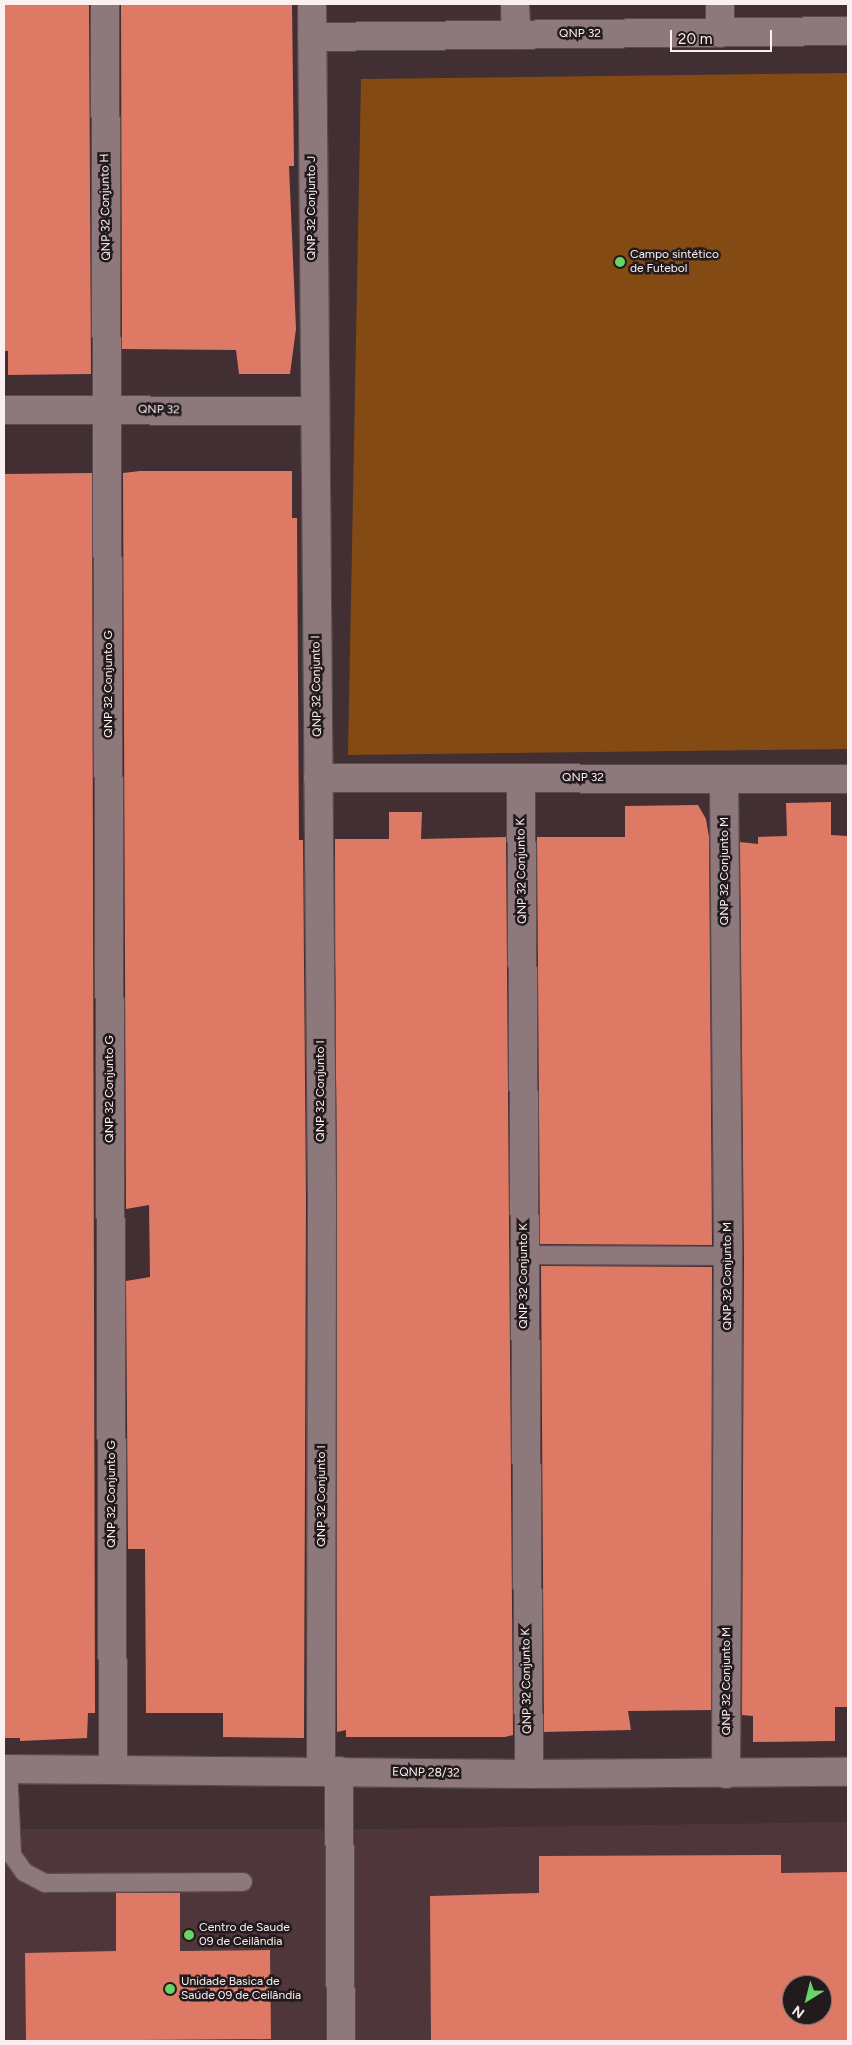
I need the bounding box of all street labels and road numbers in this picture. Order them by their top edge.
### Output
street label: QNP 32 [559,27,601,41]
street label: QNP 32 Conjunto H [98,153,114,261]
street label: QNP 32 Conjunto J [305,156,319,260]
street label: QNP 32 [138,402,180,418]
street label: QNP 32 Conjunto G [102,630,116,738]
street label: QNP 32 Conjunto I [309,635,325,737]
street label: QNP 32 [562,771,604,785]
street label: QNP 32 Conjunto M [718,817,732,925]
street label: QNP 32 Conjunto K [514,818,530,924]
street label: QNP 32 Conjunto G [103,1035,117,1143]
street label: QNP 32 Conjunto I [314,1040,328,1142]
street label: QNP 32 Conjunto M [721,1222,735,1330]
street label: QNP 32 Conjunto K [517,1223,531,1329]
street label: QNP 32 Conjunto G [105,1440,119,1548]
street label: QNP 32 Conjunto I [315,1445,329,1547]
street label: QNP 32 Conjunto M [720,1627,734,1735]
street label: QNP 32 Conjunto K [519,1628,535,1734]
street label: EQNP 28/32 [392,1765,460,1781]

